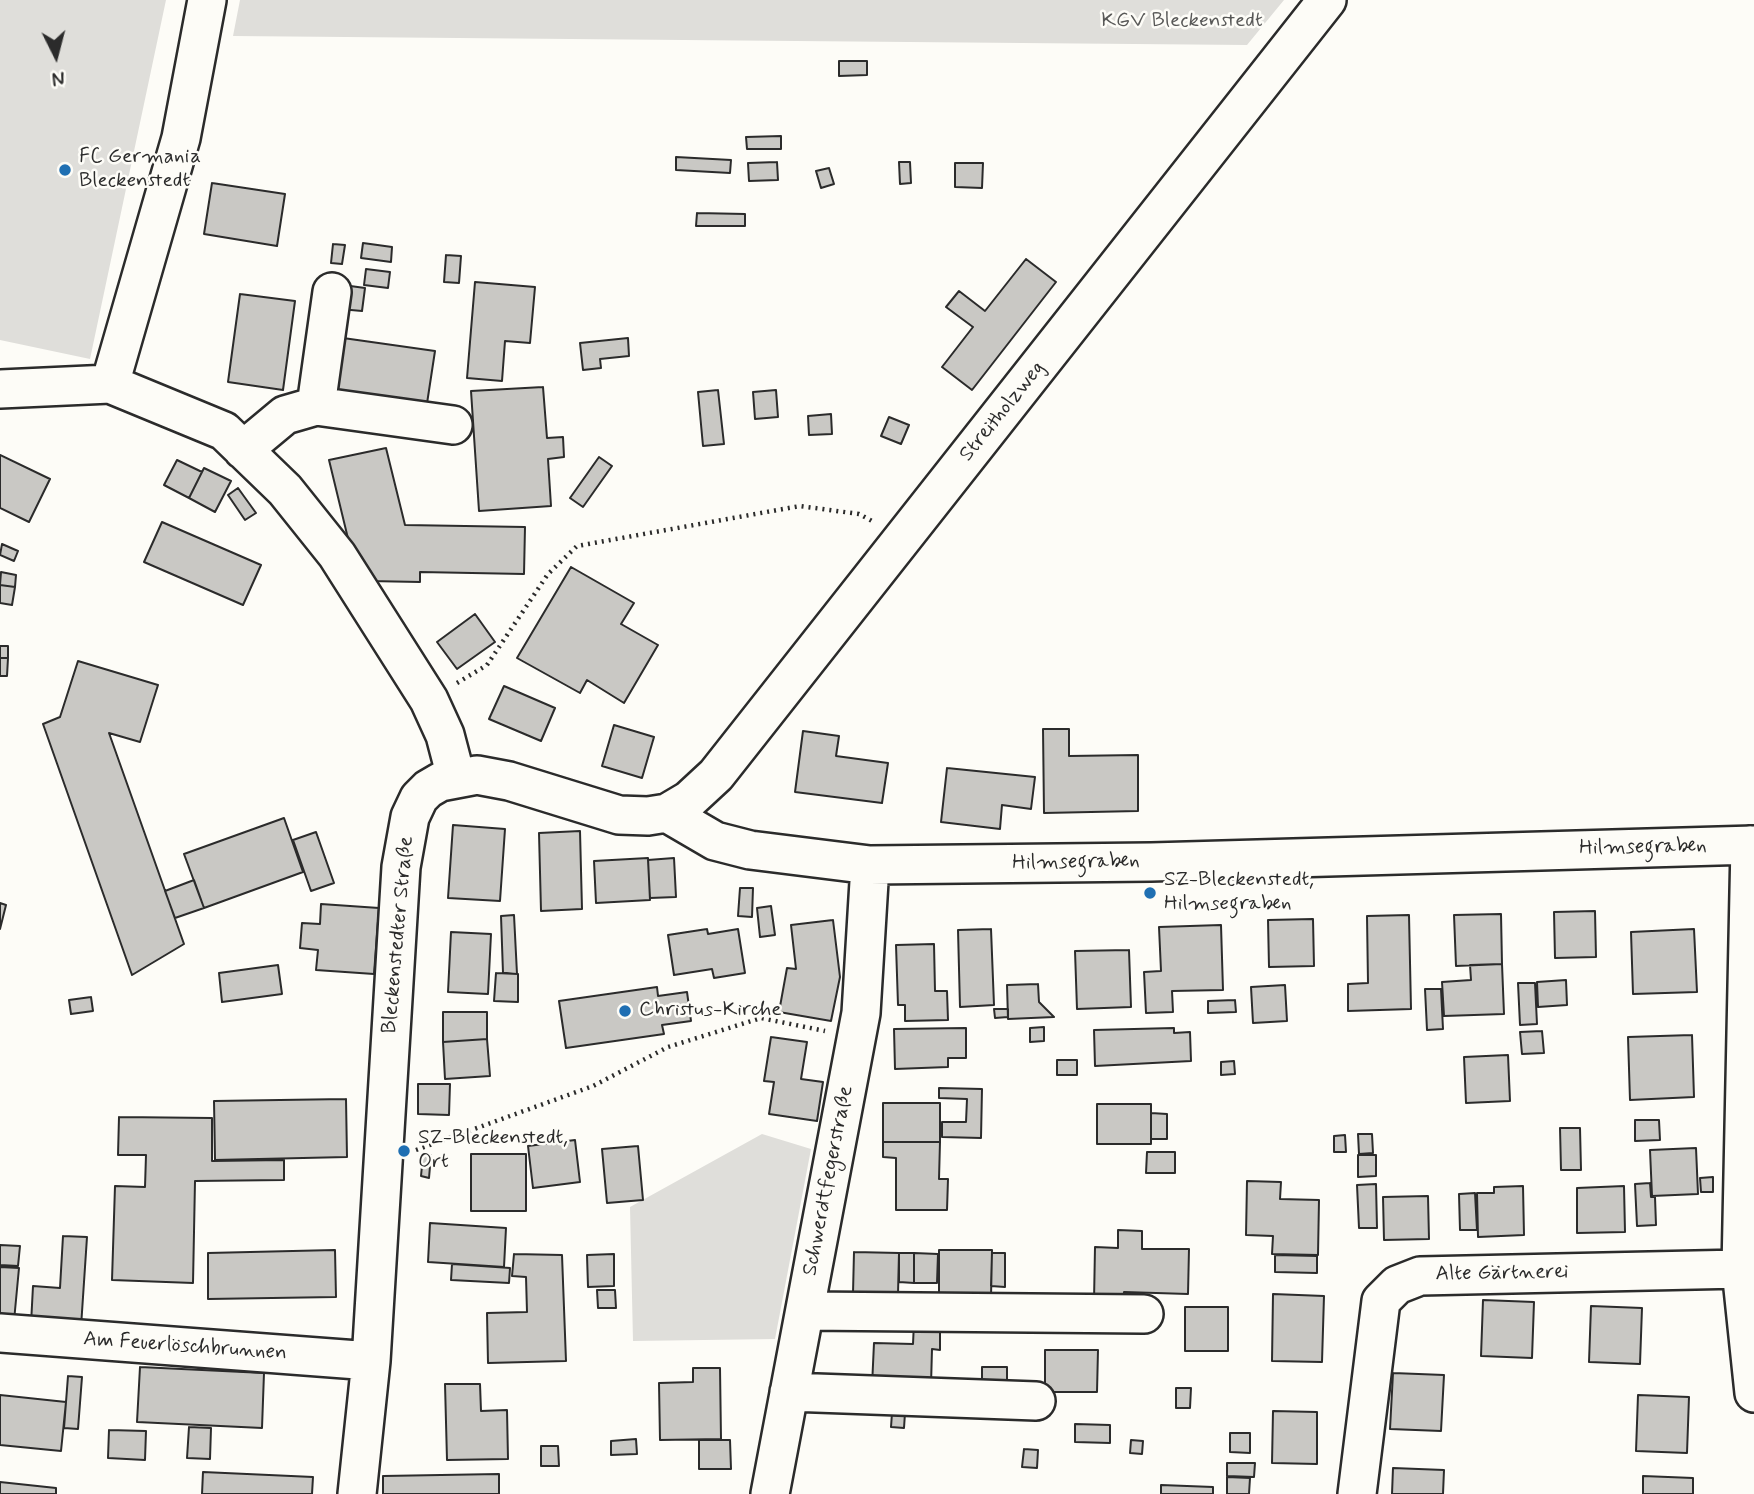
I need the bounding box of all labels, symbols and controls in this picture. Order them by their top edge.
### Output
park label: KGV Bleckenstedt [1101,9,1263,35]
north arrow [21,21,91,91]
text: N [51,64,66,90]
place label: FC Germania Bleckenstedt [79,145,201,195]
marker: FC Germania Bleckenstedt [57,162,73,178]
street label: Streitholzweg [955,357,1051,467]
street label: Hilmsegraben [1579,834,1707,862]
street label: Bleckenstedter Straße [378,835,420,1035]
street label: Hilmsegraben [1012,849,1140,877]
place label: SZ-Bleckenstedt, Hilmsegraben [1164,868,1314,918]
marker: SZ-Bleckenstedt, Hilmsegraben [1142,885,1158,901]
place label: Christus-Kirche [639,998,782,1024]
marker: Christus-Kirche [617,1003,633,1019]
street label: Schwerdtfegerstraße [798,1084,860,1278]
place label: SZ-Bleckenstedt, Ort [418,1126,568,1176]
marker: SZ-Bleckenstedt, Ort [396,1143,412,1159]
street label: Alte Gärtnerei [1435,1260,1569,1288]
street label: Am Feuerlöschbrunnen [82,1327,288,1367]

